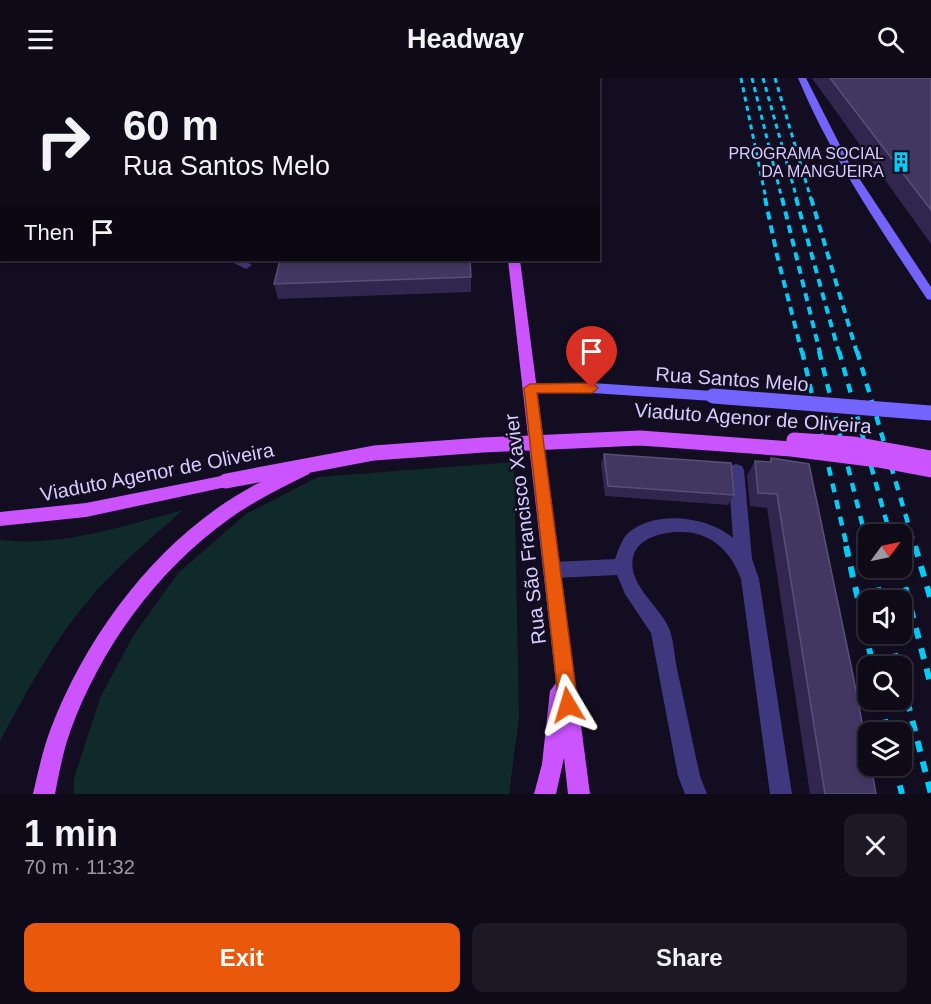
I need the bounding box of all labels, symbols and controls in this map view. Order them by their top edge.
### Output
icon: menu [24,23,57,56]
icon: search [874,23,907,56]
text: Headway [407,24,524,54]
icon: right [24,102,102,180]
text: 60 m [123,102,219,149]
place label: PROGRAMA SOCIAL DA MANGUEIRA [728,145,884,180]
building icon: PROGRAMA SOCIAL DA MANGUEIRA [889,150,913,174]
text: Rua Santos Melo [123,151,330,181]
icon: arrive [86,216,119,249]
text: Then [24,220,74,245]
pin [566,326,617,388]
icon: arrive [575,335,608,368]
street label: Rua Santos Melo [655,363,809,395]
street label: Viaduto Agenor de Oliveira [634,399,873,437]
street label: Rua São Francisco Xavier [500,412,550,646]
street label: Viaduto Agenor de Oliveira [38,438,277,505]
north arrow [858,524,912,578]
map controls [858,524,912,776]
button: sound [858,590,912,644]
button: search [858,656,912,710]
position arrow [536,673,600,737]
button: layers [858,722,912,776]
text: 1 min [24,813,118,854]
button: close [844,814,907,877]
text: 70 m · 11:32 [24,856,135,878]
button: Exit [24,923,460,992]
button: Share [472,923,907,992]

